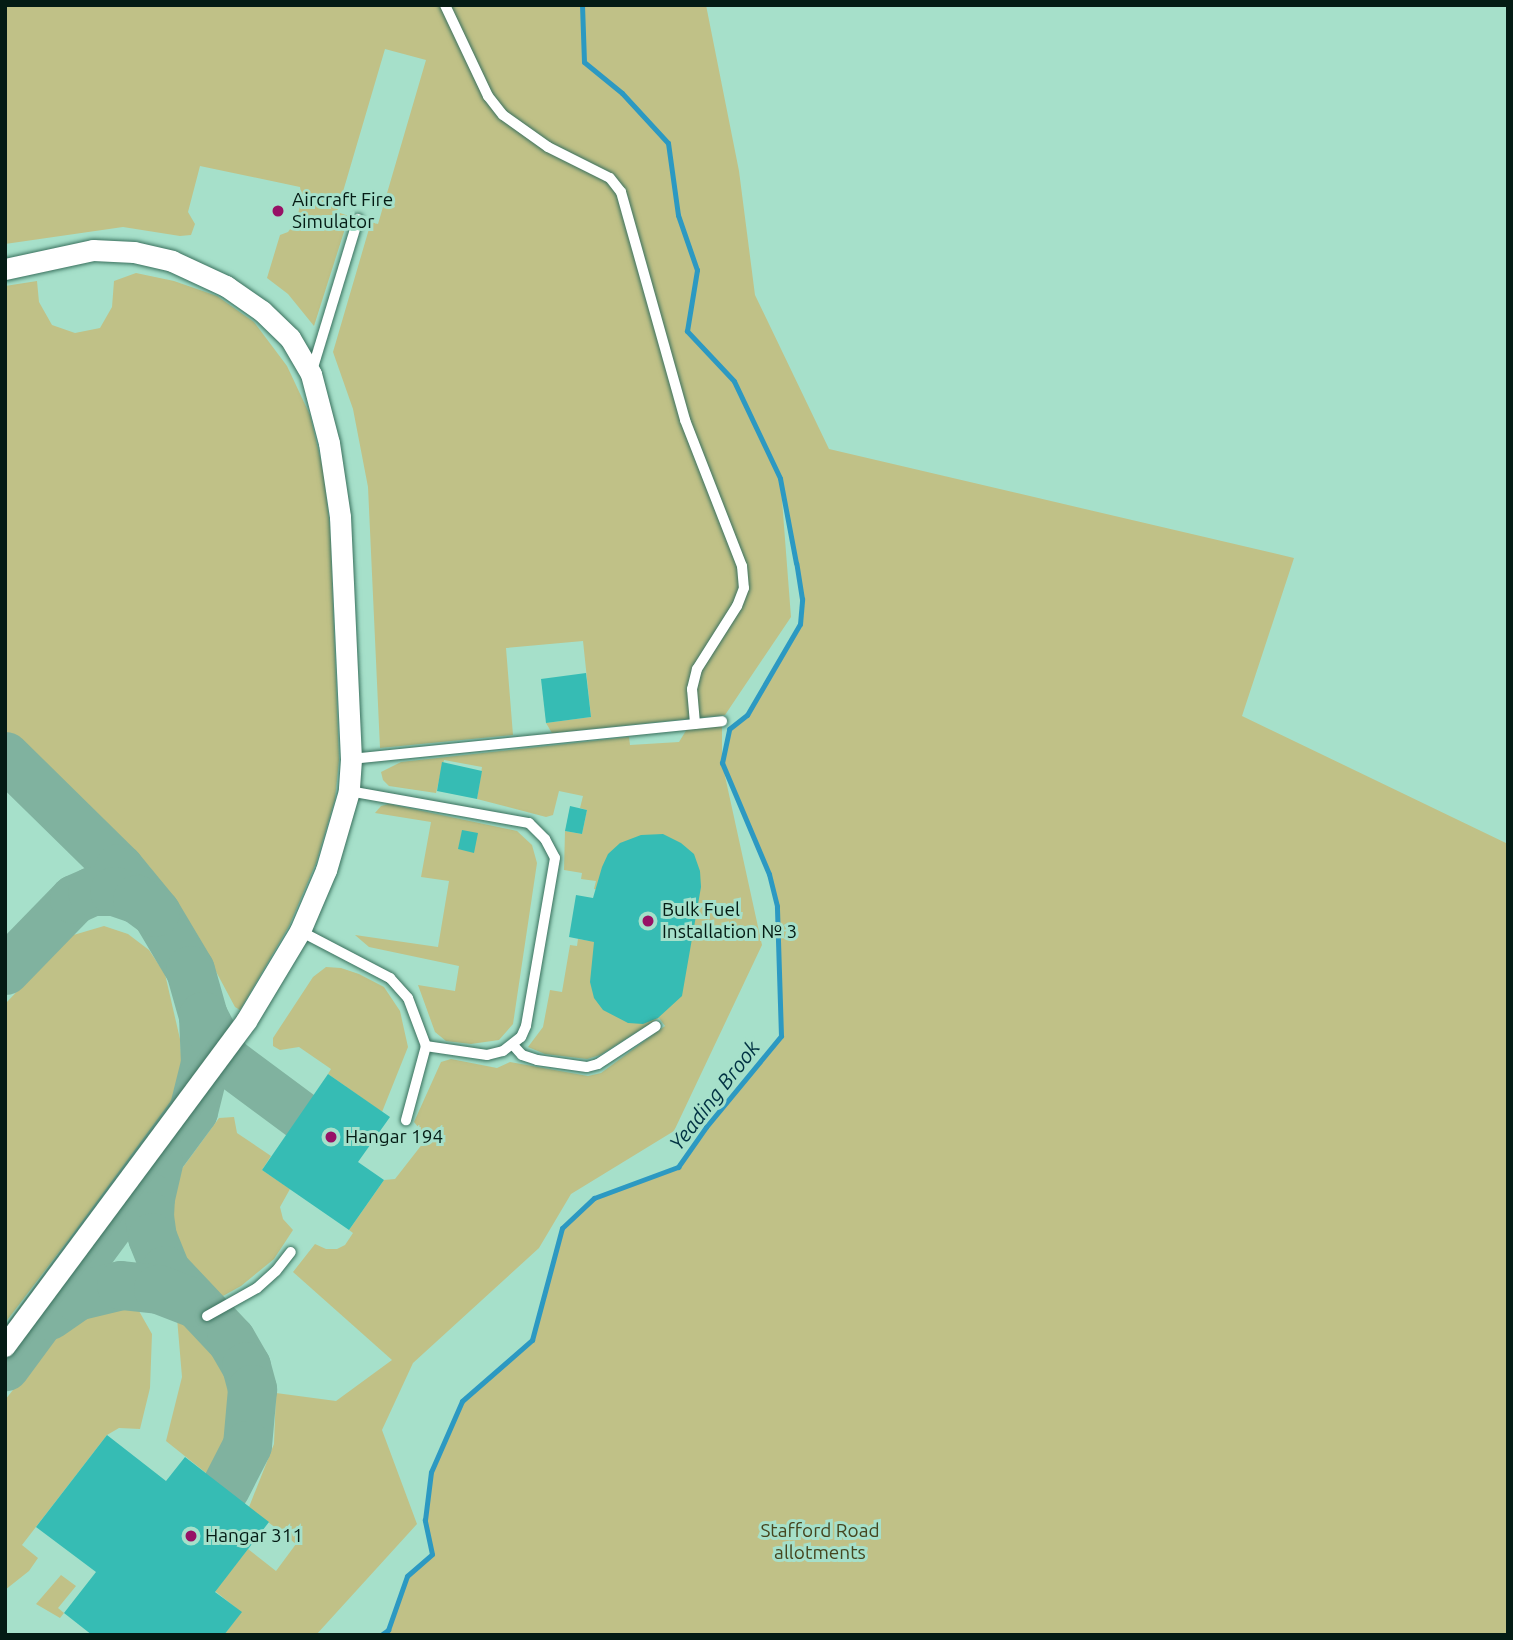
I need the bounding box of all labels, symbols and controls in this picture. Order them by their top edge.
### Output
place label: Aircraft Fire Simulator [292,189,393,233]
marker: Aircraft Fire Simulator [270,203,286,219]
place label: Bulk Fuel Installation № 3 [662,899,797,943]
marker: Bulk Fuel Installation № 3 [640,913,656,929]
water label: Yeading Brook [663,1035,765,1155]
place label: Hangar 194 [345,1126,443,1148]
marker: Hangar 194 [323,1129,339,1145]
park label: Stafford Road allotments [760,1520,880,1564]
place label: Hangar 311 [205,1525,303,1547]
marker: Hangar 311 [183,1528,199,1544]

